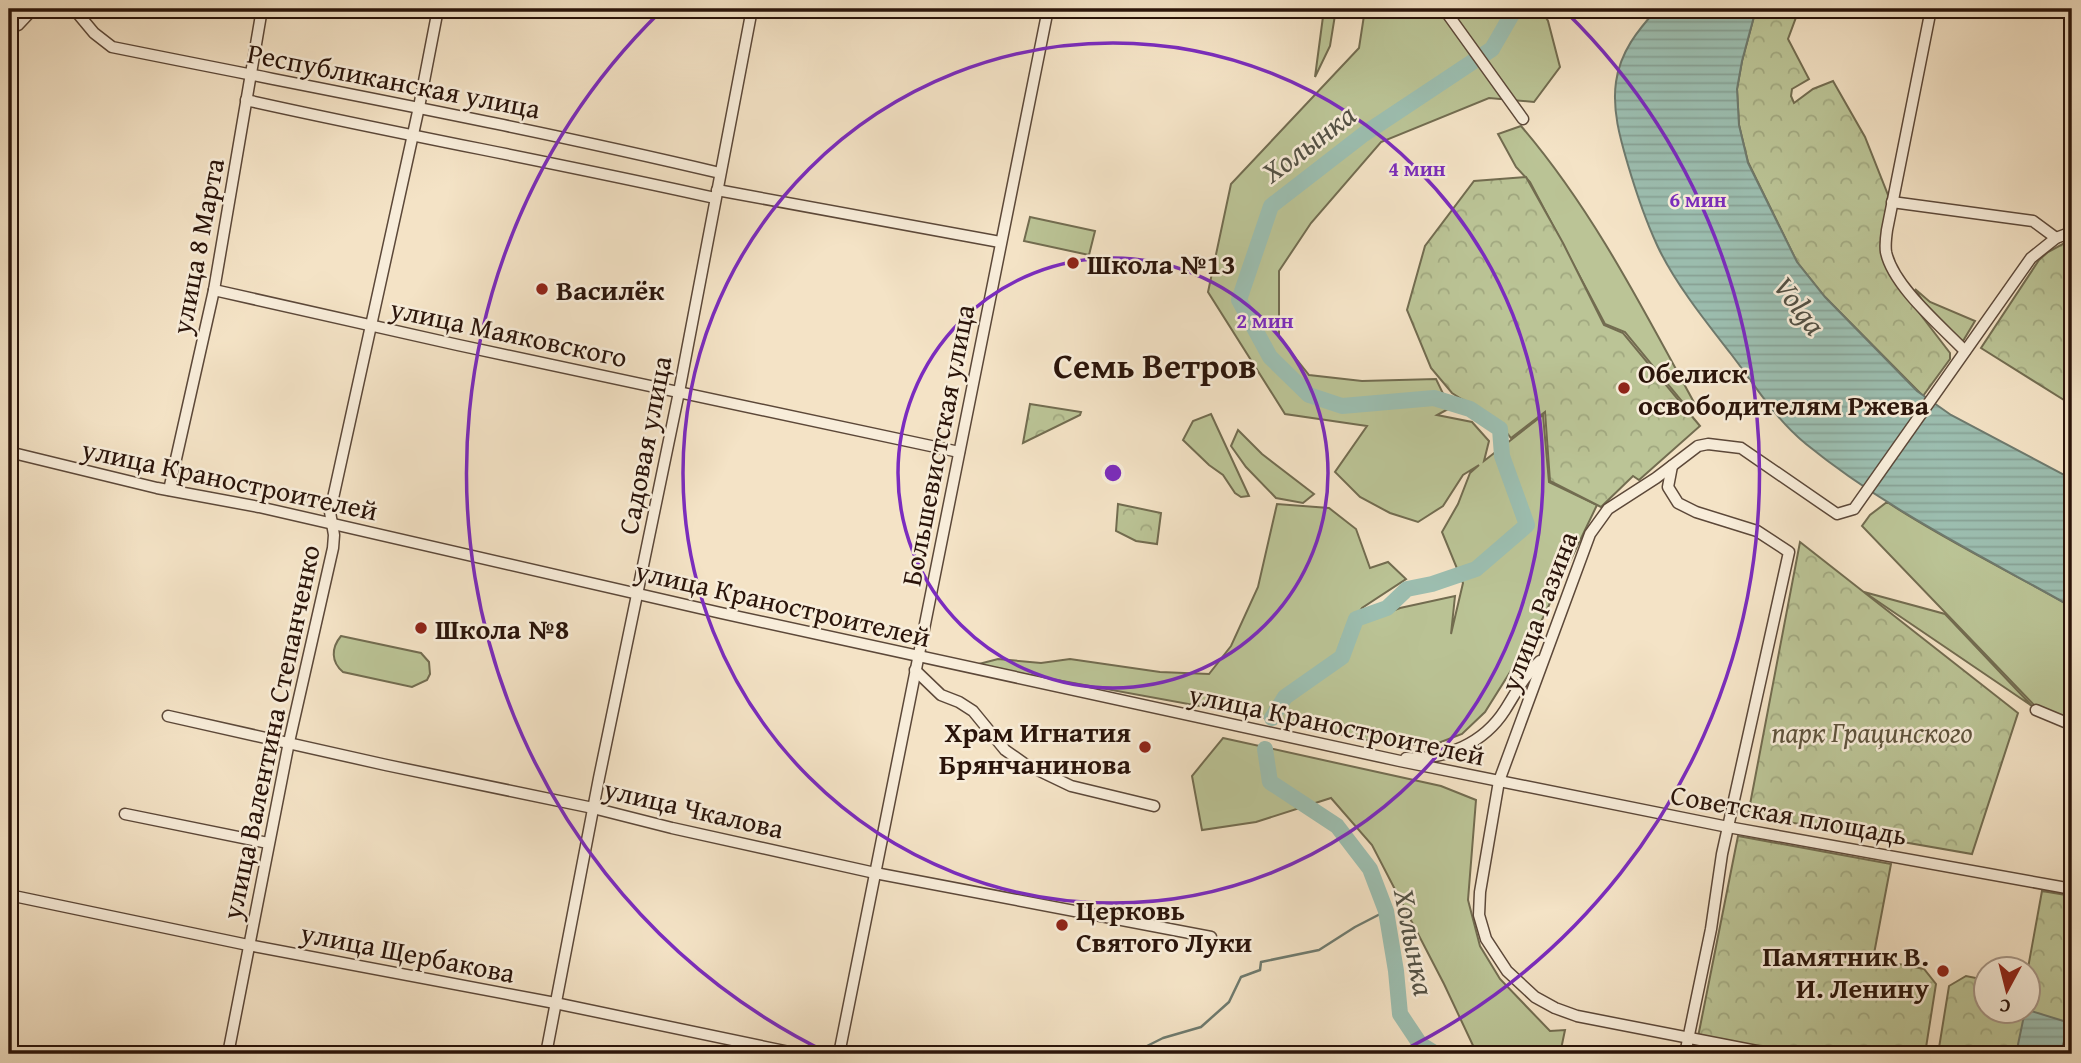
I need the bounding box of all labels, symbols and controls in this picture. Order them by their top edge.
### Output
street label: Республиканская улица [244,31,545,129]
water label: Холынка [1251,93,1365,194]
text: 4 мин [1388,153,1446,184]
street label: улица 8 Марта [160,154,234,339]
text: 6 мин [1669,184,1727,215]
place label: Школа №13 [1087,243,1236,284]
marker: Школа №13 [1065,255,1081,271]
water label: Volga [1763,266,1837,344]
place label: Василёк [556,269,665,310]
marker: Василёк [534,281,550,297]
street label: улица Маяковского [386,287,631,377]
street label: Большевистская улица [890,300,985,589]
text: 2 мин [1236,305,1294,336]
district label: Семь Ветров [1053,340,1257,391]
street label: Садовая улица [607,352,682,538]
place label: Обелиск освободителям Ржева [1638,352,1930,425]
marker: Обелиск освободителям Ржева [1616,380,1632,396]
street label: улица Краностроителей [77,427,382,530]
centre of rings [1101,461,1125,485]
street label: улица Разина [1488,524,1588,698]
street label: улица Валентина Степанченко [210,541,330,924]
street label: улица Краностроителей [630,549,935,657]
place label: Школа №8 [435,608,569,649]
marker: Школа №8 [413,620,429,636]
street label: улица Краностроителей [1184,672,1489,775]
place label: Храм Игнатия Брянчанинова [939,711,1132,784]
park label: парк Грацинского [1771,711,1973,752]
marker: Храм Игнатия Брянчанинова [1137,739,1153,755]
street label: улица Чкалова [599,767,789,849]
street label: Советская площадь [1668,773,1910,855]
water label: Холынка [1383,884,1447,999]
place label: Церковь Святого Луки [1076,889,1252,962]
street label: улица Щербакова [296,911,519,993]
marker: Церковь Святого Луки [1054,917,1070,933]
place label: Памятник В. И. Ленину [1763,935,1929,1008]
north arrow [1972,954,2042,1024]
marker: Памятник В. И. Ленину [1935,963,1951,979]
text: С [1998,992,2012,1021]

